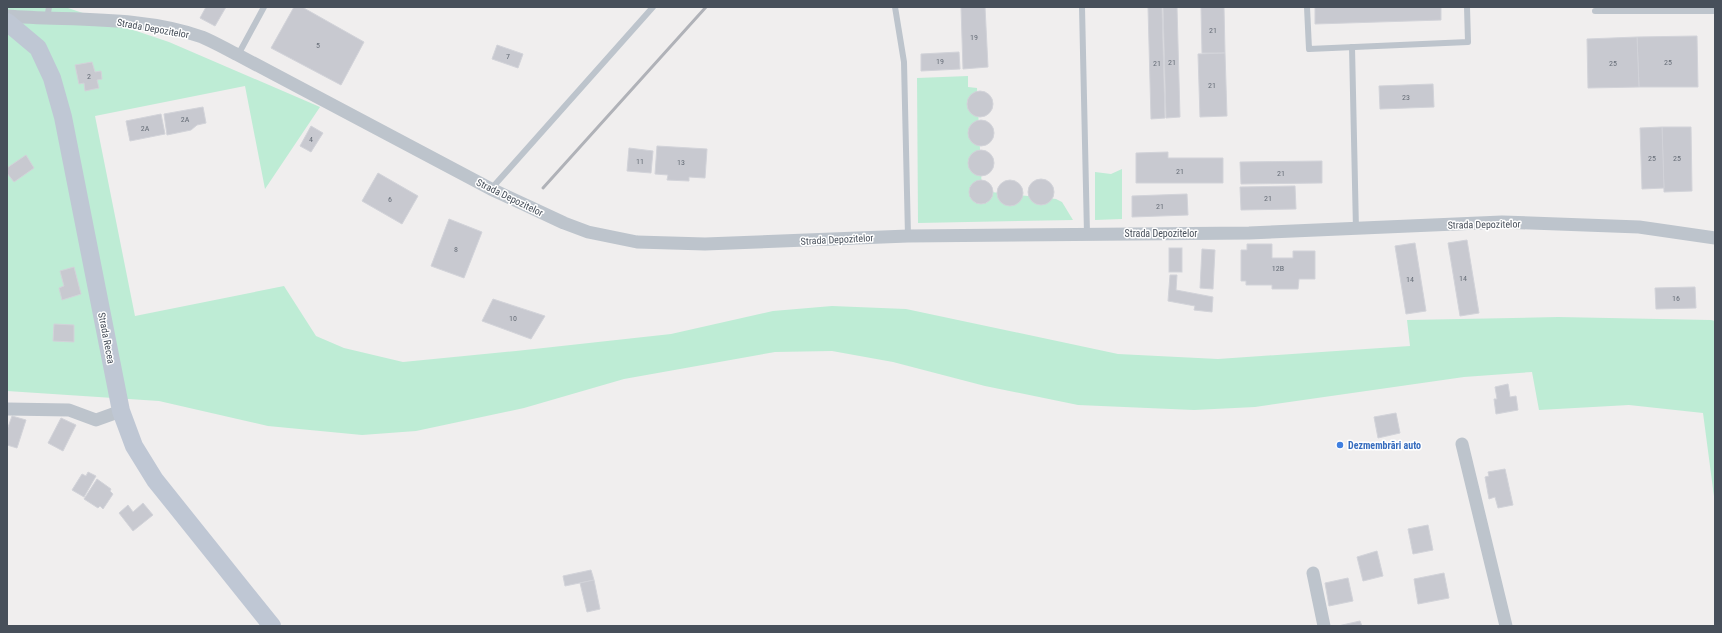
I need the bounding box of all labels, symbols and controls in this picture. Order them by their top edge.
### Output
street label: Strada Depozitelor [116,17,190,40]
house number: 21 [1209,26,1217,35]
house number: 19 [970,33,978,42]
house number: 5 [316,41,320,50]
house number: 7 [506,52,510,61]
house number: 19 [936,57,944,66]
house number: 21 [1168,58,1176,67]
house number: 25 [1664,58,1672,67]
house number: 21 [1153,59,1161,68]
house number: 25 [1609,59,1617,68]
house number: 2 [87,72,91,81]
house number: 21 [1208,81,1216,90]
house number: 23 [1402,93,1410,102]
house number: 2A [181,115,190,124]
house number: 2A [141,124,150,133]
house number: 4 [309,135,313,144]
house number: 25 [1648,154,1656,163]
house number: 25 [1673,154,1681,163]
house number: 11 [636,157,644,166]
house number: 13 [677,158,685,167]
house number: 21 [1176,167,1184,176]
house number: 21 [1277,169,1285,178]
street label: Strada Depozitelor [475,177,545,218]
house number: 21 [1264,194,1272,203]
house number: 6 [388,195,392,204]
house number: 21 [1156,202,1164,211]
street label: Strada Depozitelor [1448,218,1520,231]
street label: Strada Depozitelor [1125,228,1197,239]
street label: Strada Depozitelor [800,232,874,247]
house number: 8 [454,245,458,254]
house number: 12B [1272,264,1284,273]
house number: 14 [1459,274,1467,283]
house number: 14 [1406,275,1414,284]
house number: 16 [1672,294,1680,303]
street label: Strada Recea [96,312,117,365]
house number: 10 [509,314,517,323]
marker: Dezmembrări auto [1335,440,1345,450]
place label: Dezmembrări auto [1348,440,1421,451]

